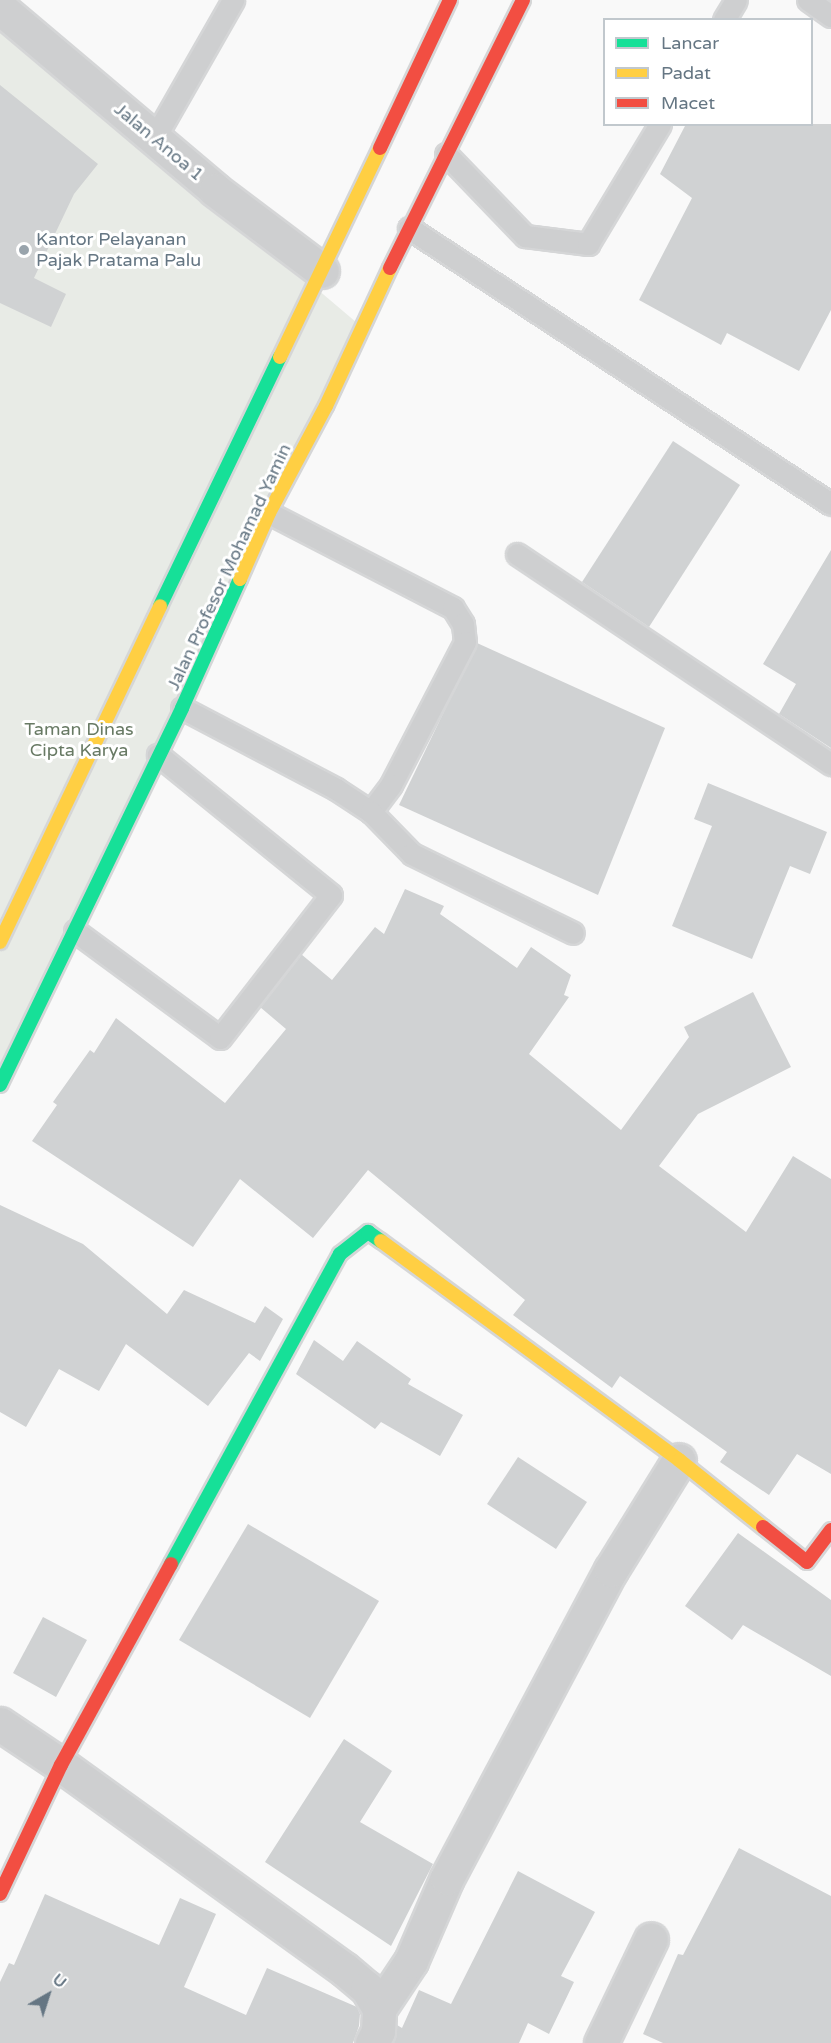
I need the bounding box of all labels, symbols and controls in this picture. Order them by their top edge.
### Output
legend [603,18,813,126]
text: Lancar [661,32,719,54]
text: Padat [661,62,711,84]
text: Macet [661,92,715,114]
street label: Jalan Anoa 1 [110,98,208,186]
place label: Kantor Pelayanan Pajak Pratama Palu [36,229,201,272]
marker: Kantor Pelayanan Pajak Pratama Palu [17,243,31,257]
street label: Jalan Profesor Mohamad Yamin [162,440,296,694]
park label: Taman Dinas Cipta Karya [24,719,134,762]
north arrow [18,1965,78,2025]
text: U [48,1969,70,1993]

